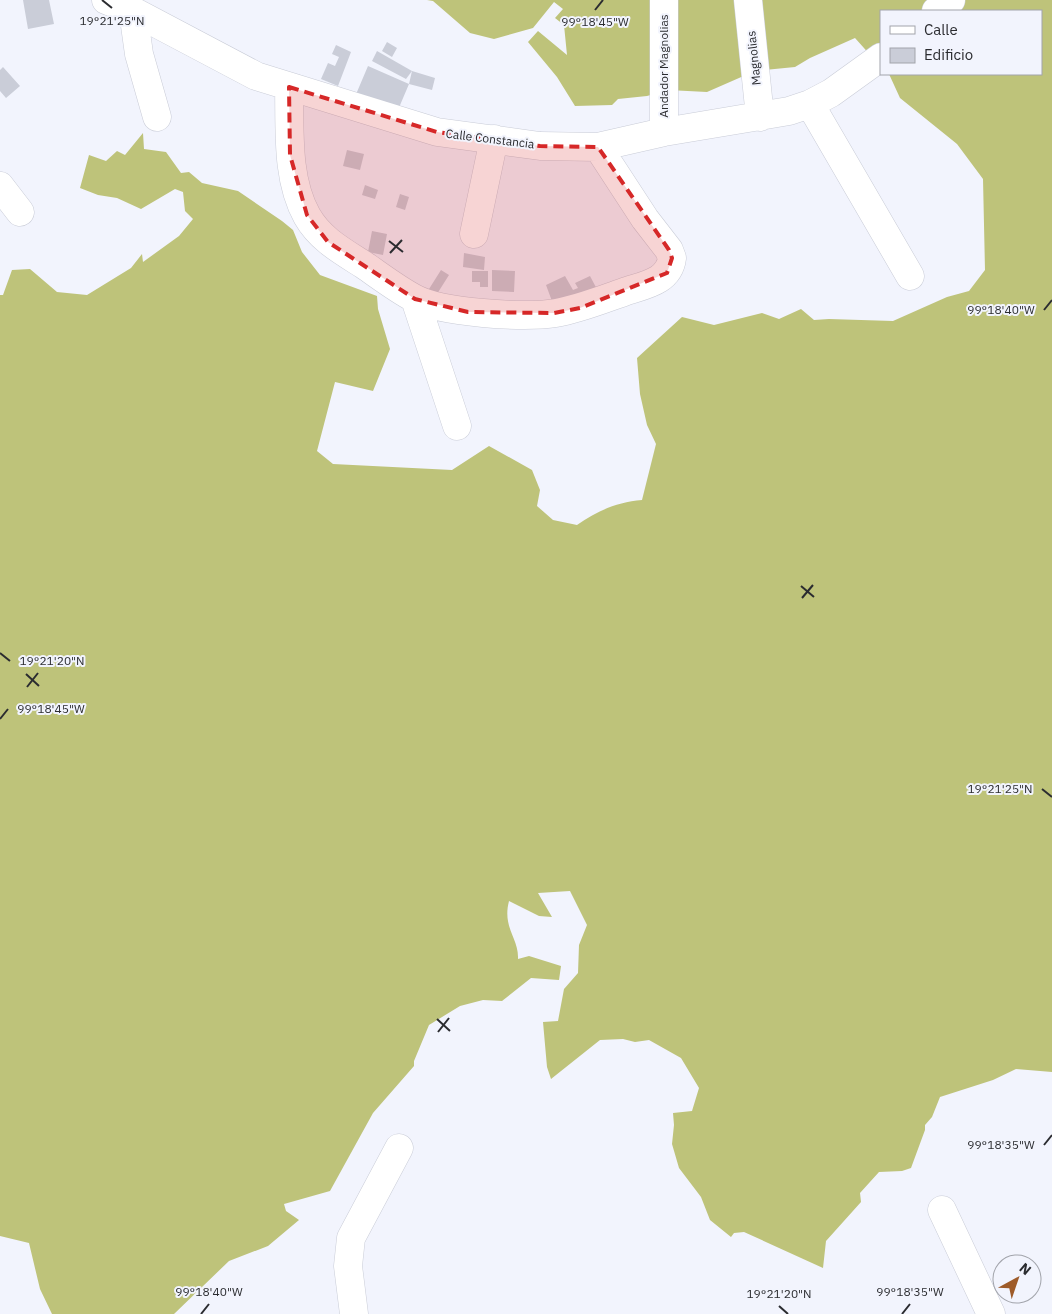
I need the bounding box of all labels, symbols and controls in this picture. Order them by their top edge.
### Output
legend [880,10,1042,75]
text: 19°21'25"N [79,13,145,28]
text: 99°18'45"W [561,14,629,29]
street label: Andador Magnolias [656,14,671,118]
text: Calle [924,20,958,39]
street label: Magnolias [743,30,764,86]
text: Edificio [924,45,973,64]
street label: Calle Constancia [445,126,536,151]
text: 99°18'40"W [967,302,1035,317]
text: 19°21'20"N [19,653,85,668]
text: 99°18'45"W [17,701,85,716]
text: 19°21'25"N [967,781,1033,796]
text: 99°18'35"W [967,1137,1035,1152]
north arrow [992,1254,1042,1304]
text: N [1016,1259,1035,1279]
text: 99°18'40"W [175,1284,243,1299]
text: 99°18'35"W [876,1284,944,1299]
text: 19°21'20"N [746,1286,812,1301]

